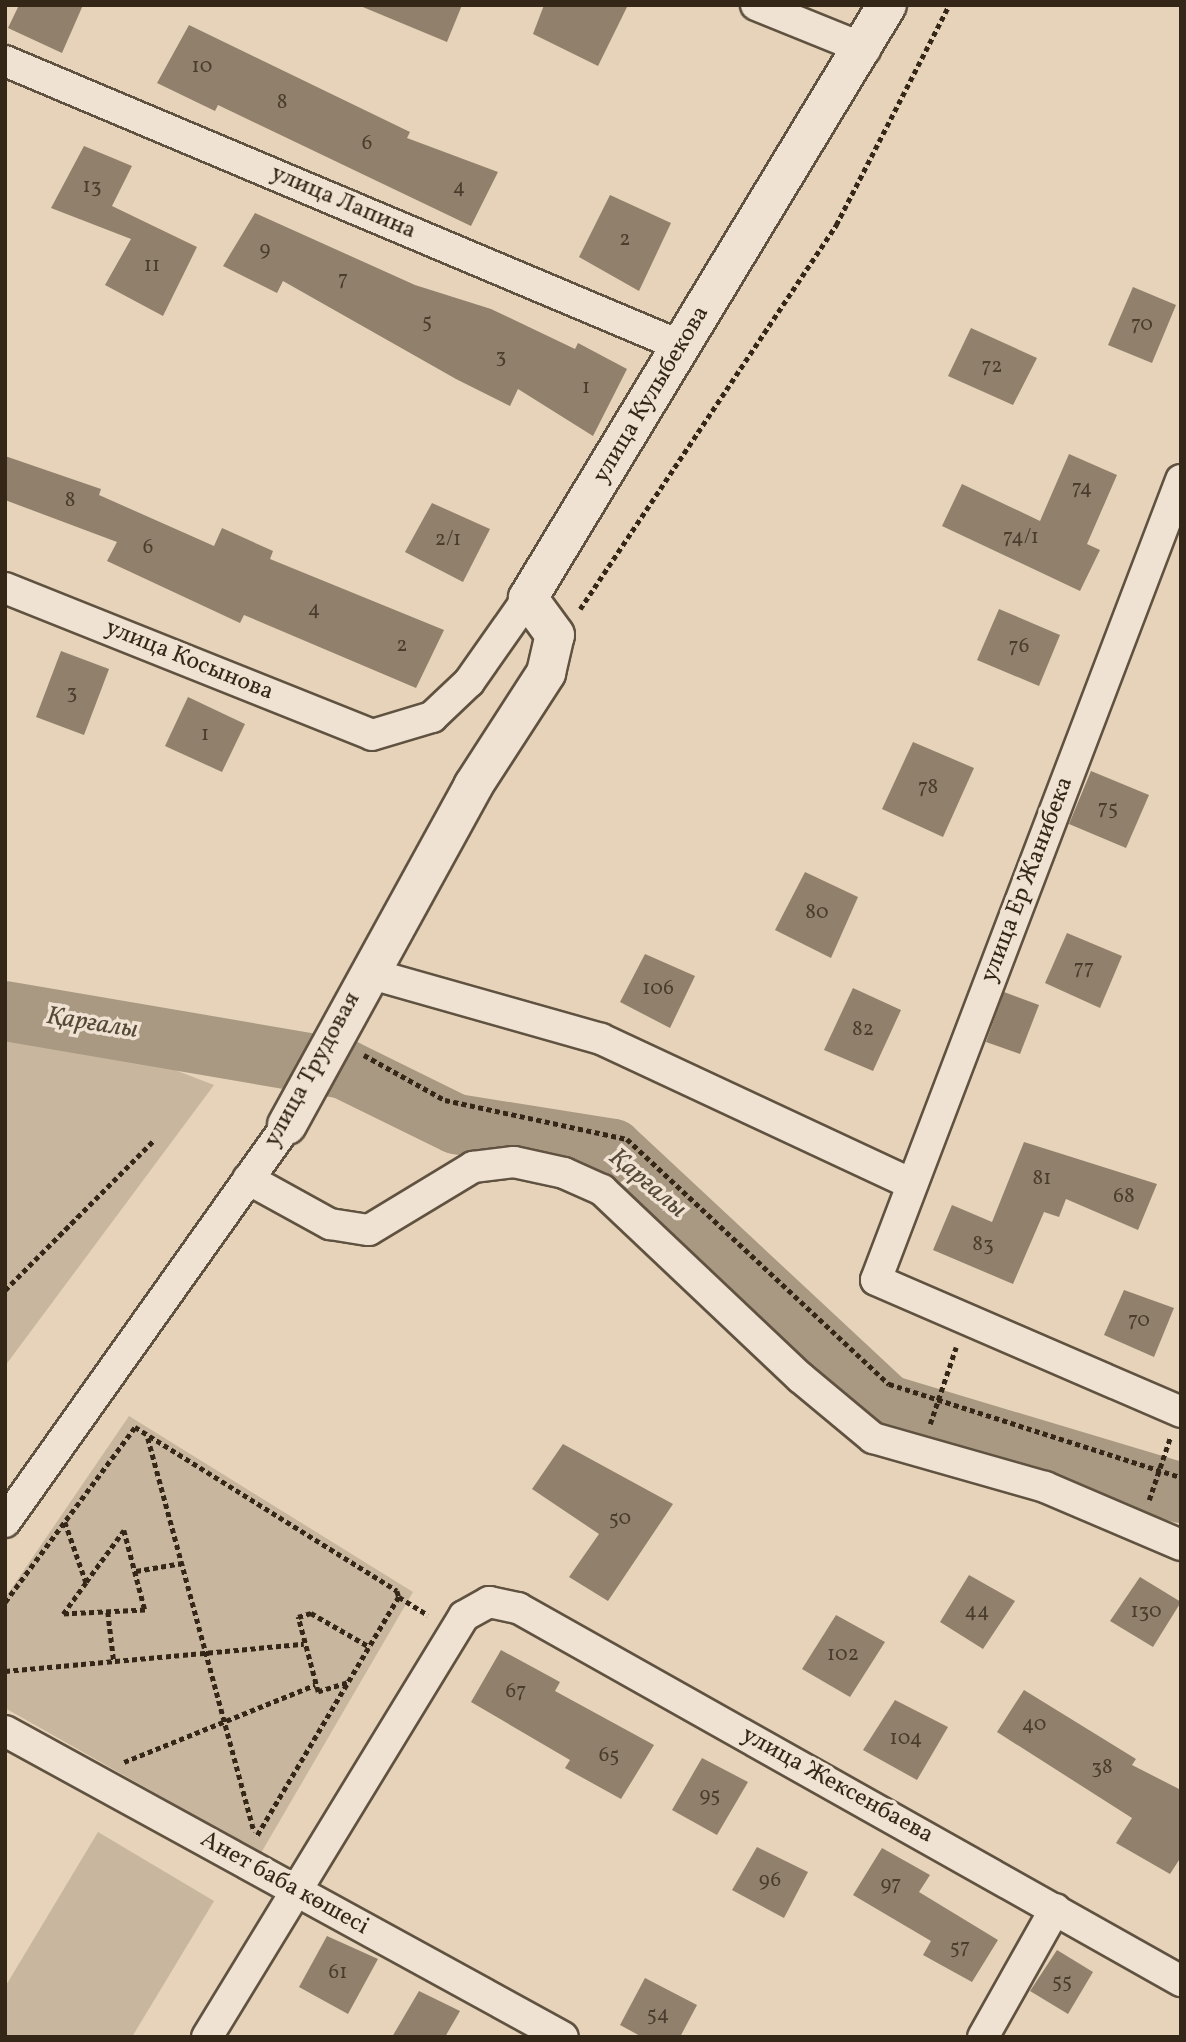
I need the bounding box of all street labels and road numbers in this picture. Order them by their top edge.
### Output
street label: улица Лапина [266,159,420,247]
street label: улица Кулыбекова [588,301,716,489]
street label: улица Косынова [101,614,277,708]
street label: улица Ер Жанибека [976,773,1080,987]
street label: улица Трудовая [258,987,368,1153]
street label: улица Жексенбаева [736,1721,938,1851]
street label: Анет баба көшесі [195,1826,373,1942]

